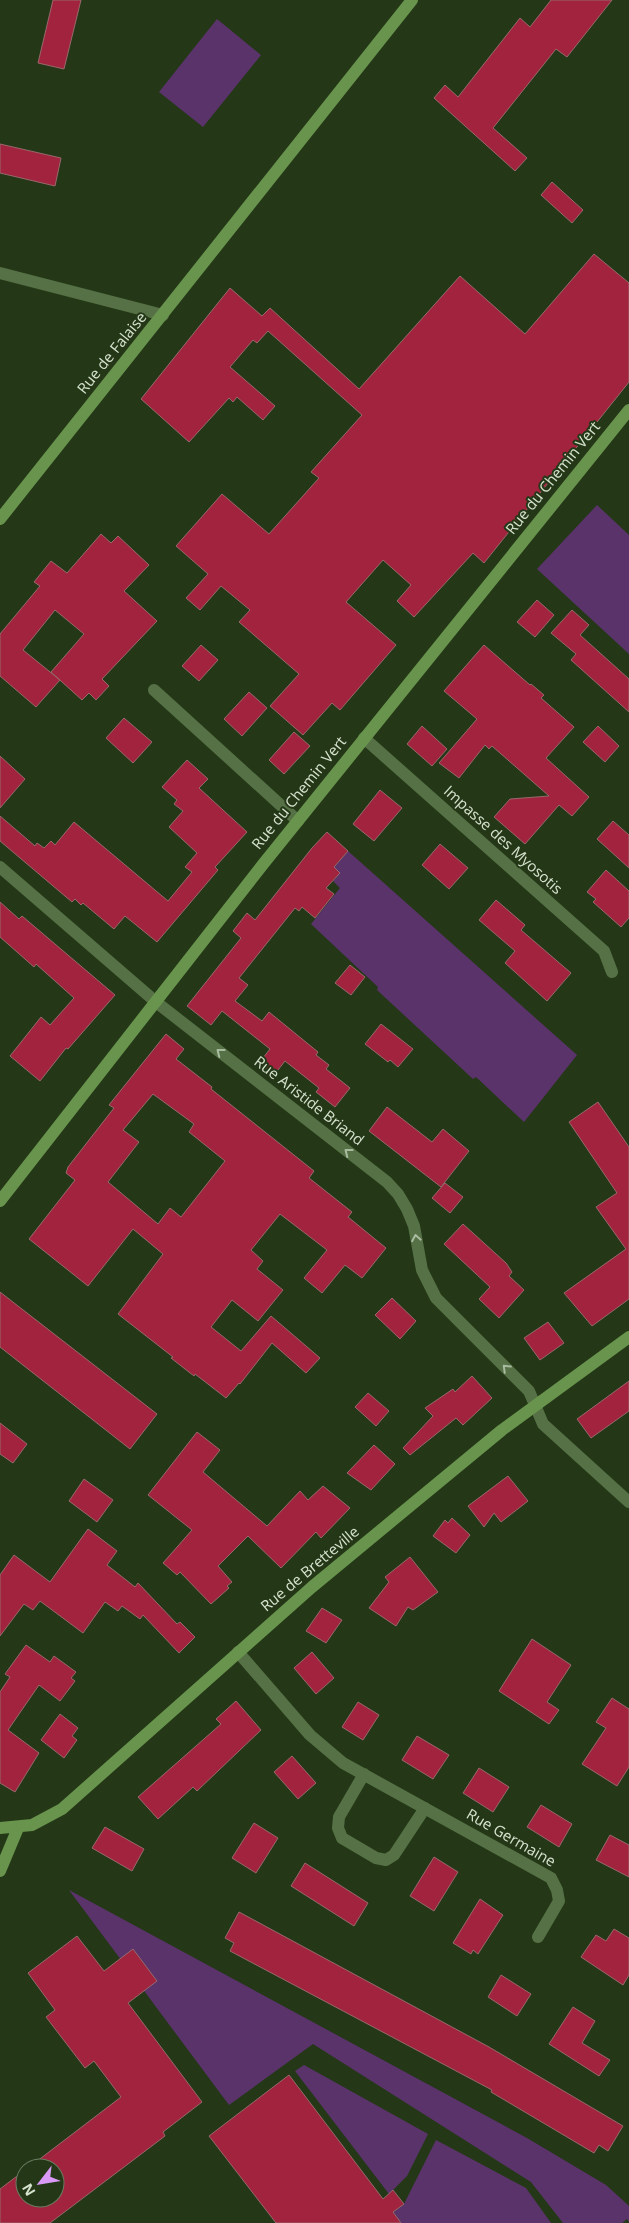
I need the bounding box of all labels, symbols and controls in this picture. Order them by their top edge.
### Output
street label: Rue de Falaise [72,307,150,397]
street label: Rue du Chemin Vert [500,417,604,538]
street label: Rue du Chemin Vert [246,732,350,853]
street label: Impasse des Myosotis [440,781,567,898]
one-way arrow [217,1050,226,1058]
street label: Rue Aristide Briand [251,1051,369,1149]
one-way arrow [345,1150,354,1158]
one-way arrow [411,1234,421,1243]
one-way arrow [502,1365,511,1374]
street label: Rue de Bretteville [256,1521,363,1615]
street label: Rue Germaine [463,1804,560,1871]
north arrow [15,2158,65,2208]
text: N [17,2180,40,2200]

